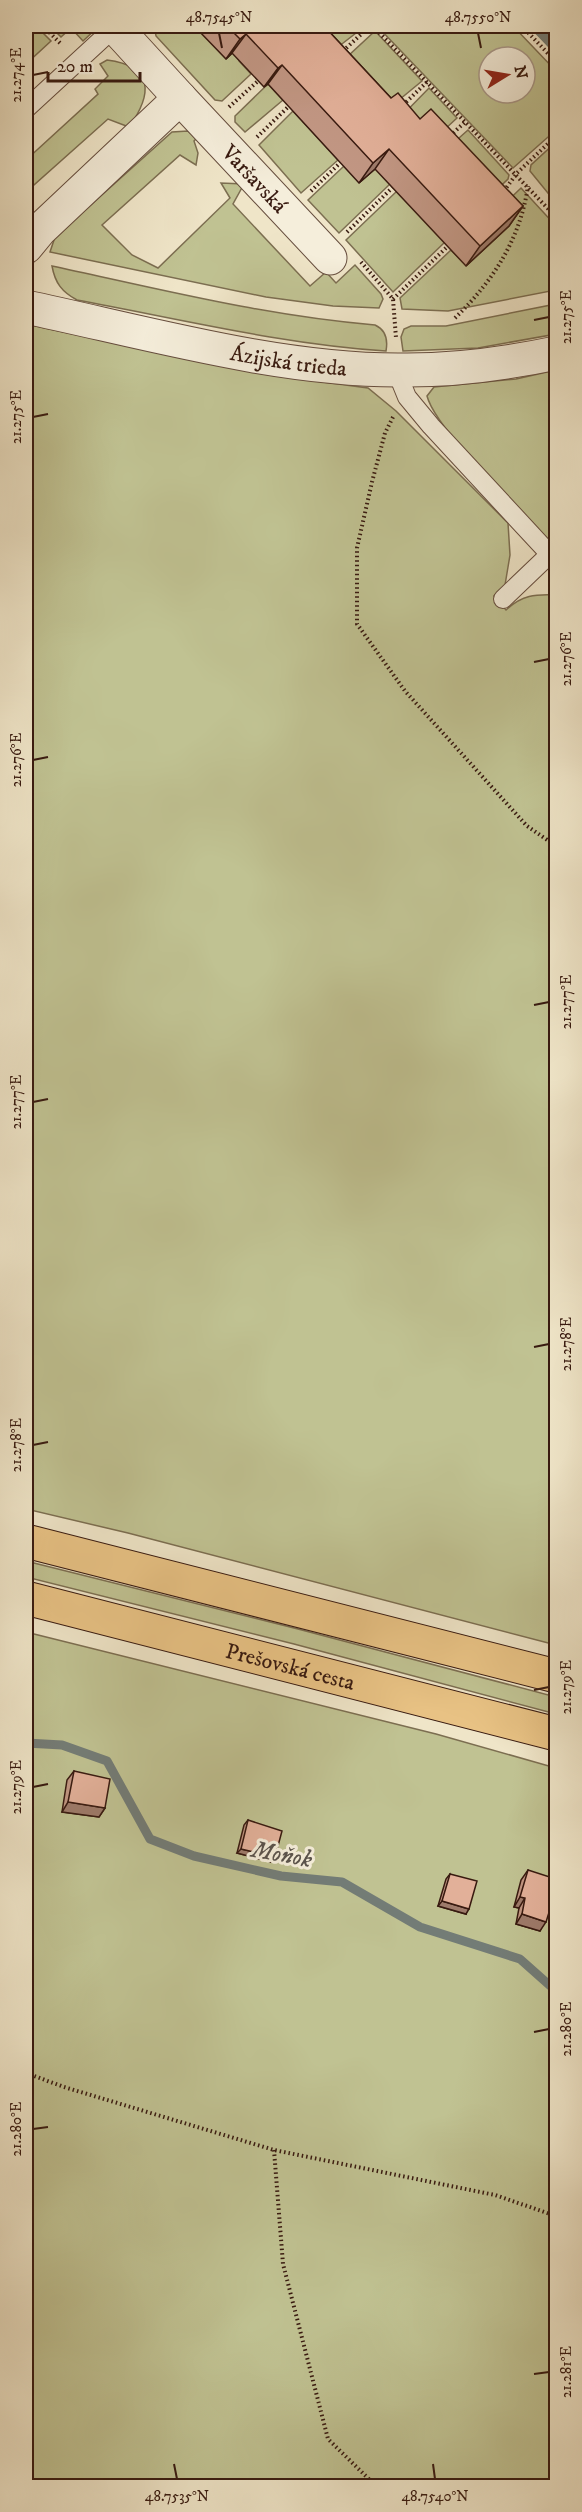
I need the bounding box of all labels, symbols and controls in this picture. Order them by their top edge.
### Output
text: 48.7545°N [186,8,252,27]
text: 48.7550°N [445,8,511,27]
scale bar [48,45,140,83]
north arrow [477,45,537,105]
text: 21.274°E [7,47,26,103]
text: 20 m [57,56,93,78]
text: N [510,64,532,81]
street label: Varšavská [215,139,293,220]
text: 21.275°E [557,290,576,344]
street label: Ázijská trieda [228,339,348,383]
text: 21.275°E [7,390,26,444]
text: 21.276°E [557,631,576,686]
text: 21.276°E [7,732,26,787]
text: 21.277°E [557,974,576,1029]
text: 21.277°E [7,1074,26,1129]
text: 21.278°E [557,1316,576,1371]
text: 21.278°E [7,1417,26,1472]
street label: Prešovská cesta [223,1638,358,1697]
text: 21.279°E [557,1660,576,1714]
text: 21.279°E [7,1760,26,1814]
water label: Moňok [247,1835,314,1875]
text: 21.280°E [557,2001,576,2056]
text: 21.280°E [7,2101,26,2156]
text: 21.281°E [557,2346,576,2398]
text: 48.7535°N [145,2487,209,2506]
text: 48.7540°N [401,2487,469,2506]

